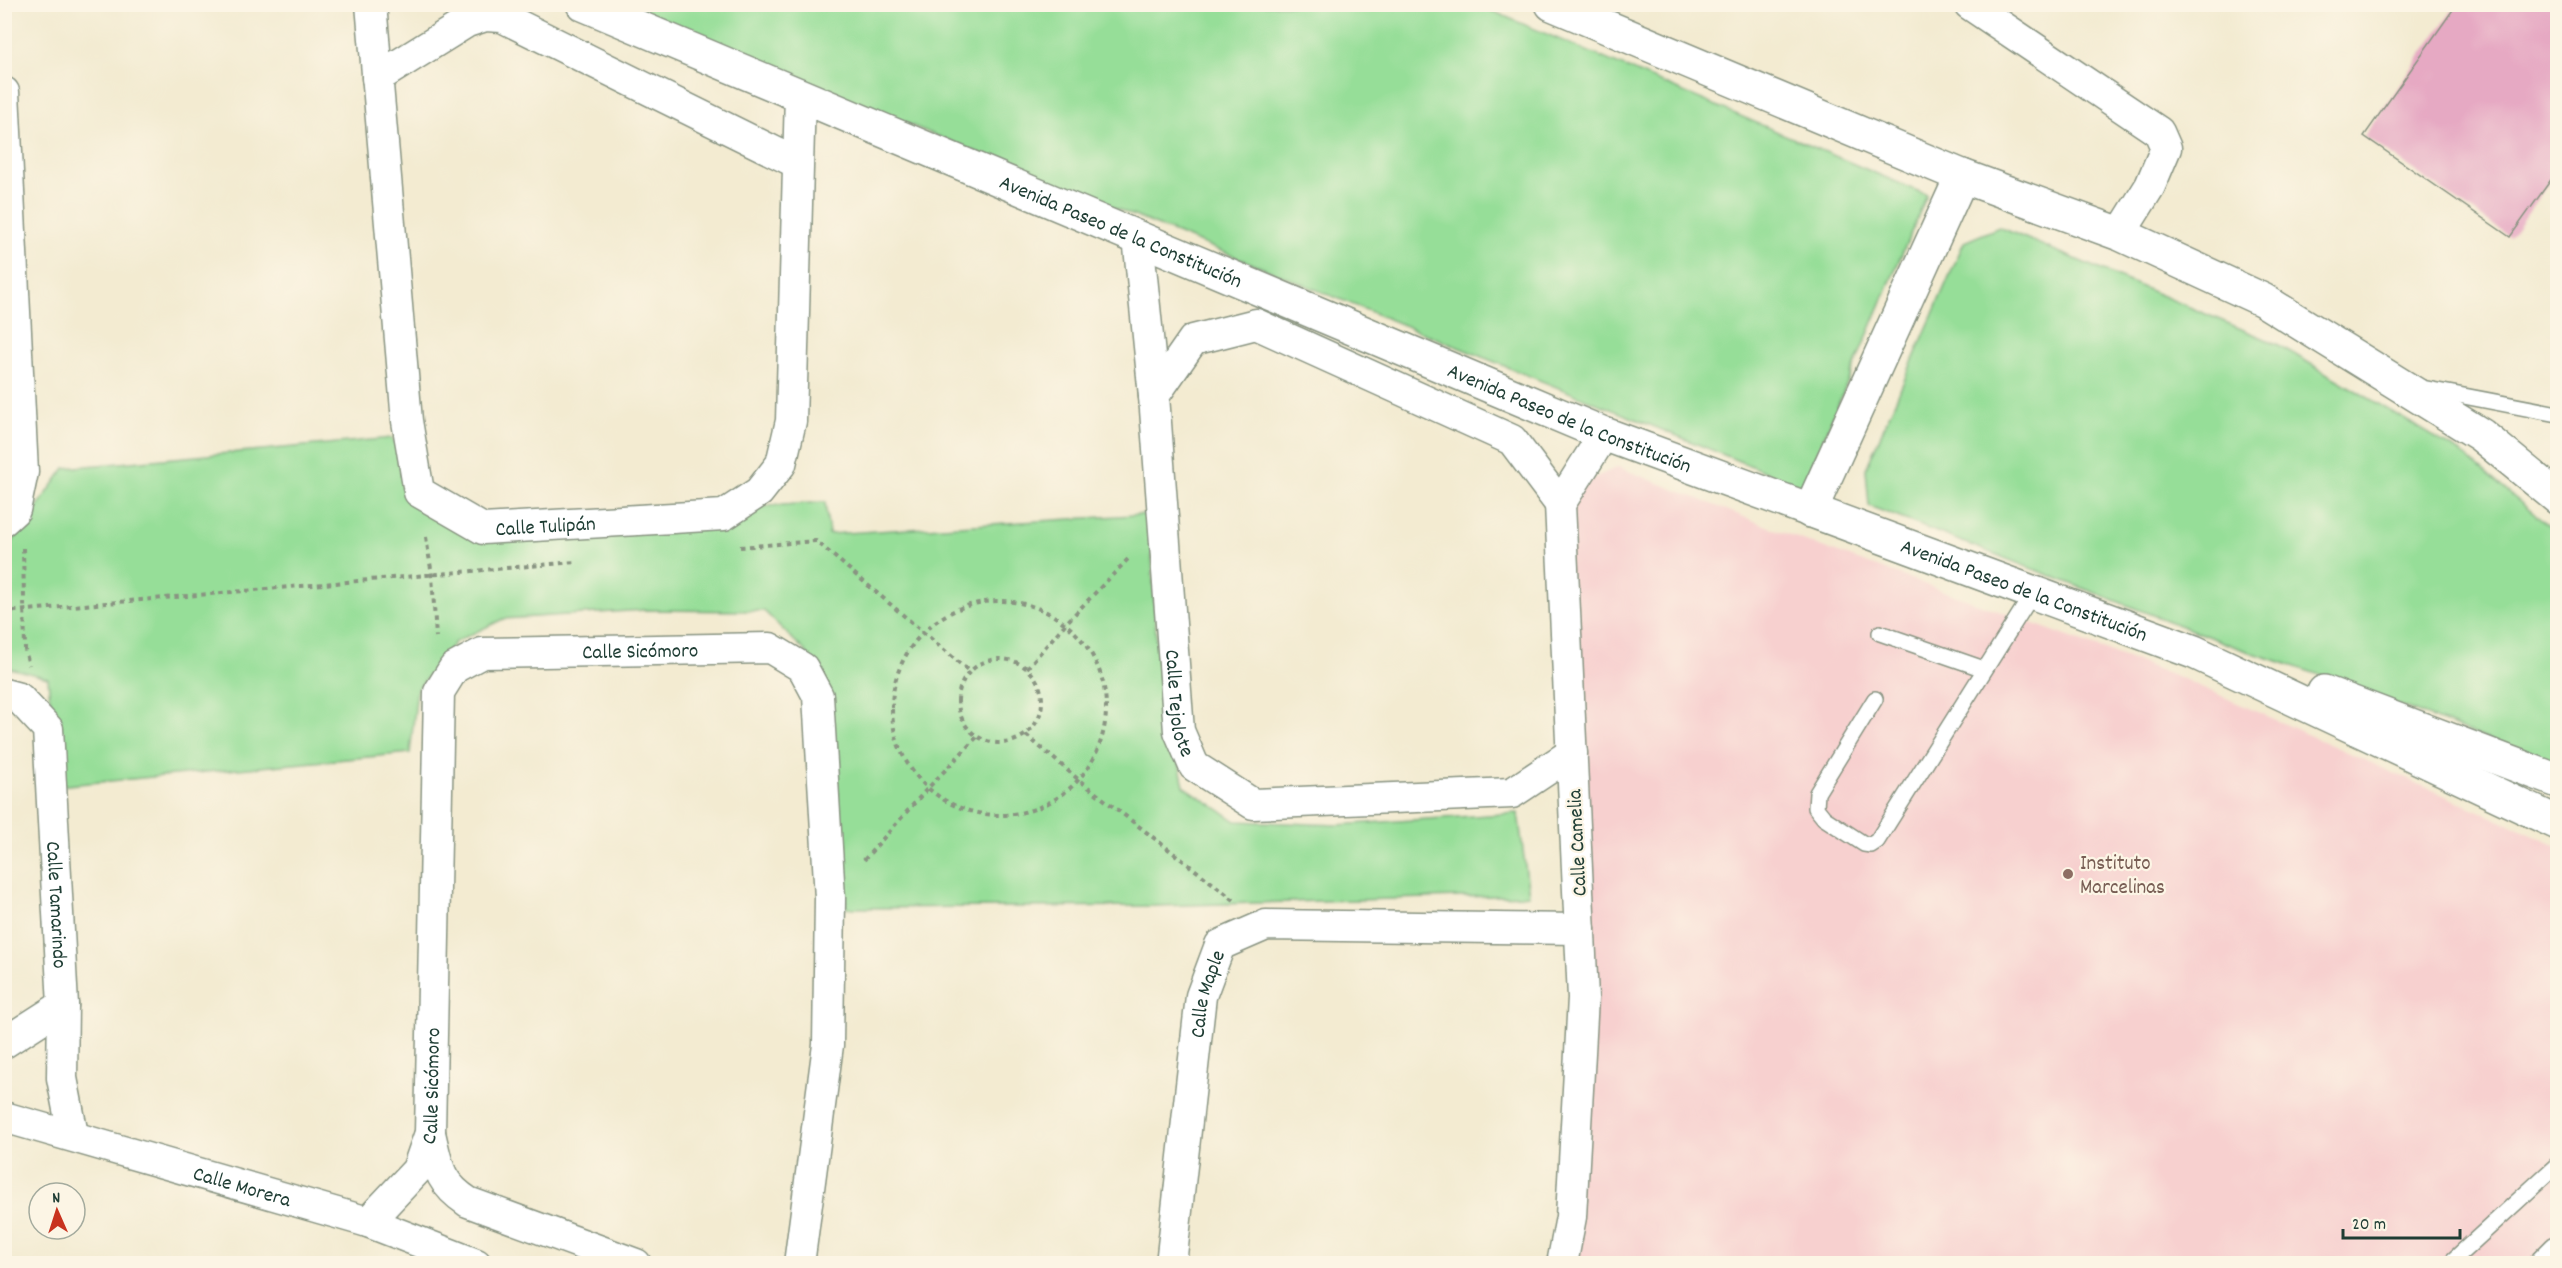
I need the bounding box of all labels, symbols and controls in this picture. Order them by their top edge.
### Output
street label: Avenida Paseo de la Constitución [994,169,1246,298]
street label: Avenida Paseo de la Constitución [1442,358,1695,483]
street label: Calle Tulipán [495,510,597,546]
street label: Avenida Paseo de la Constitución [1896,533,2151,651]
street label: Calle Sicómoro [582,637,699,669]
street label: Calle Tejolote [1155,649,1200,762]
street label: Calle Camelia [1561,788,1597,897]
street label: Calle Tamarindo [36,840,73,969]
place label: Instituto Marcelinas [2080,850,2165,904]
marker: Instituto Marcelinas [2061,867,2075,881]
street label: Calle Maple [1184,946,1235,1040]
street label: Calle Sicómoro [415,1027,450,1149]
street label: Calle Morera [189,1160,295,1217]
north arrow [27,1181,87,1241]
text: N [52,1187,61,1210]
scale bar [2343,1202,2460,1240]
text: 20 m [2352,1213,2386,1238]

